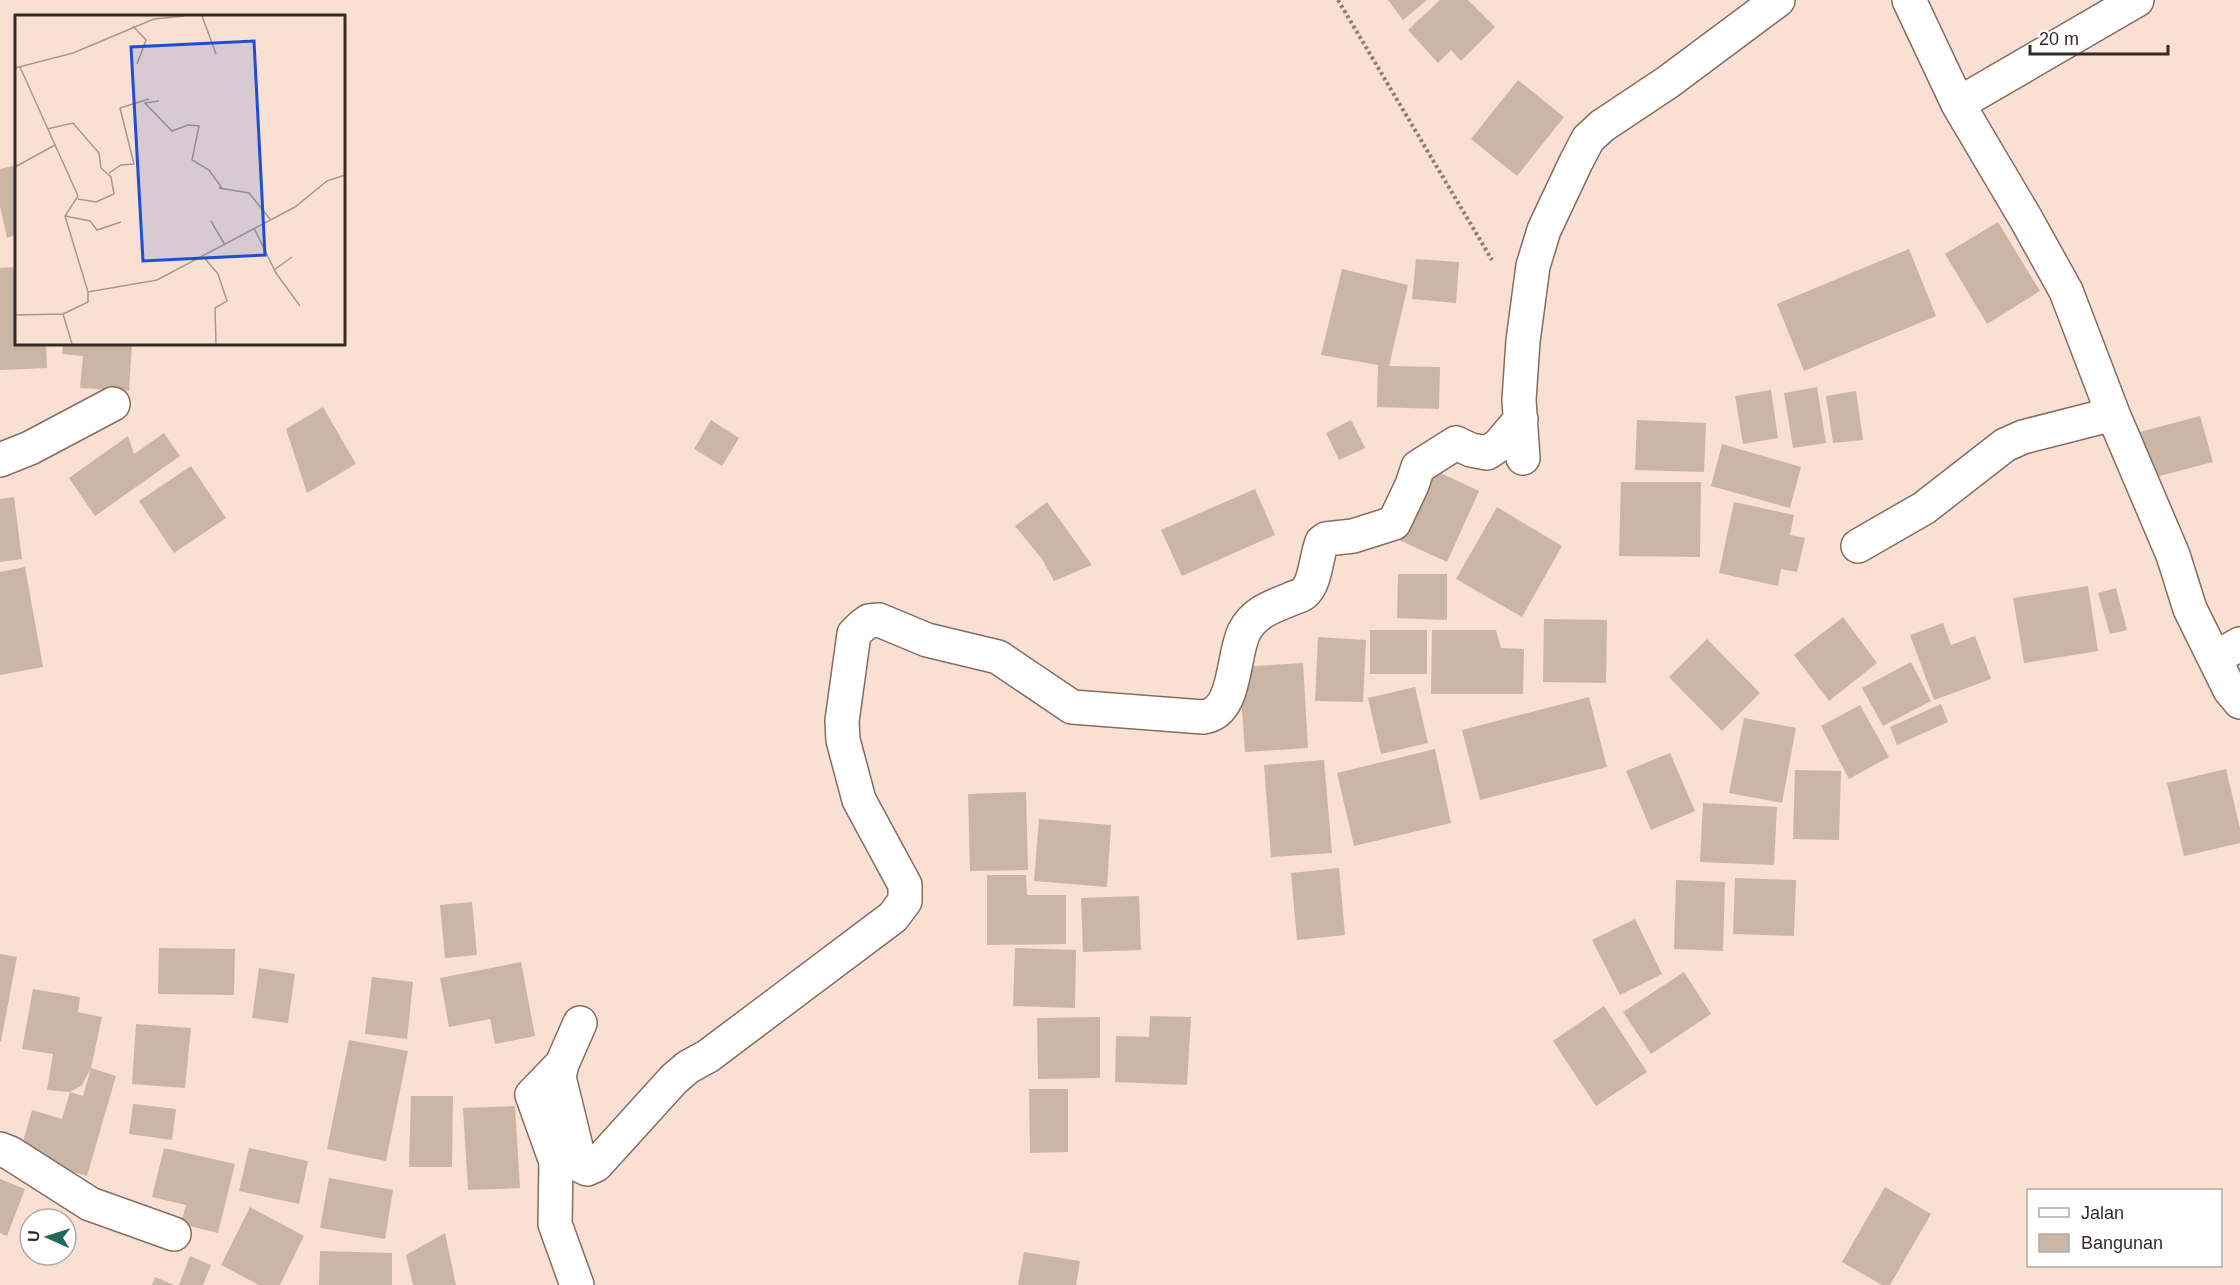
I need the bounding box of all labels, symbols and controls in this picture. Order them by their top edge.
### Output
inset map [15,15,345,345]
scale bar [2030,18,2168,56]
text: 20 m [2039,29,2079,49]
legend [2027,1189,2222,1267]
text: Jalan [2081,1203,2124,1223]
north arrow [18,1207,78,1267]
text: U [25,1230,42,1242]
text: Bangunan [2081,1233,2163,1253]

